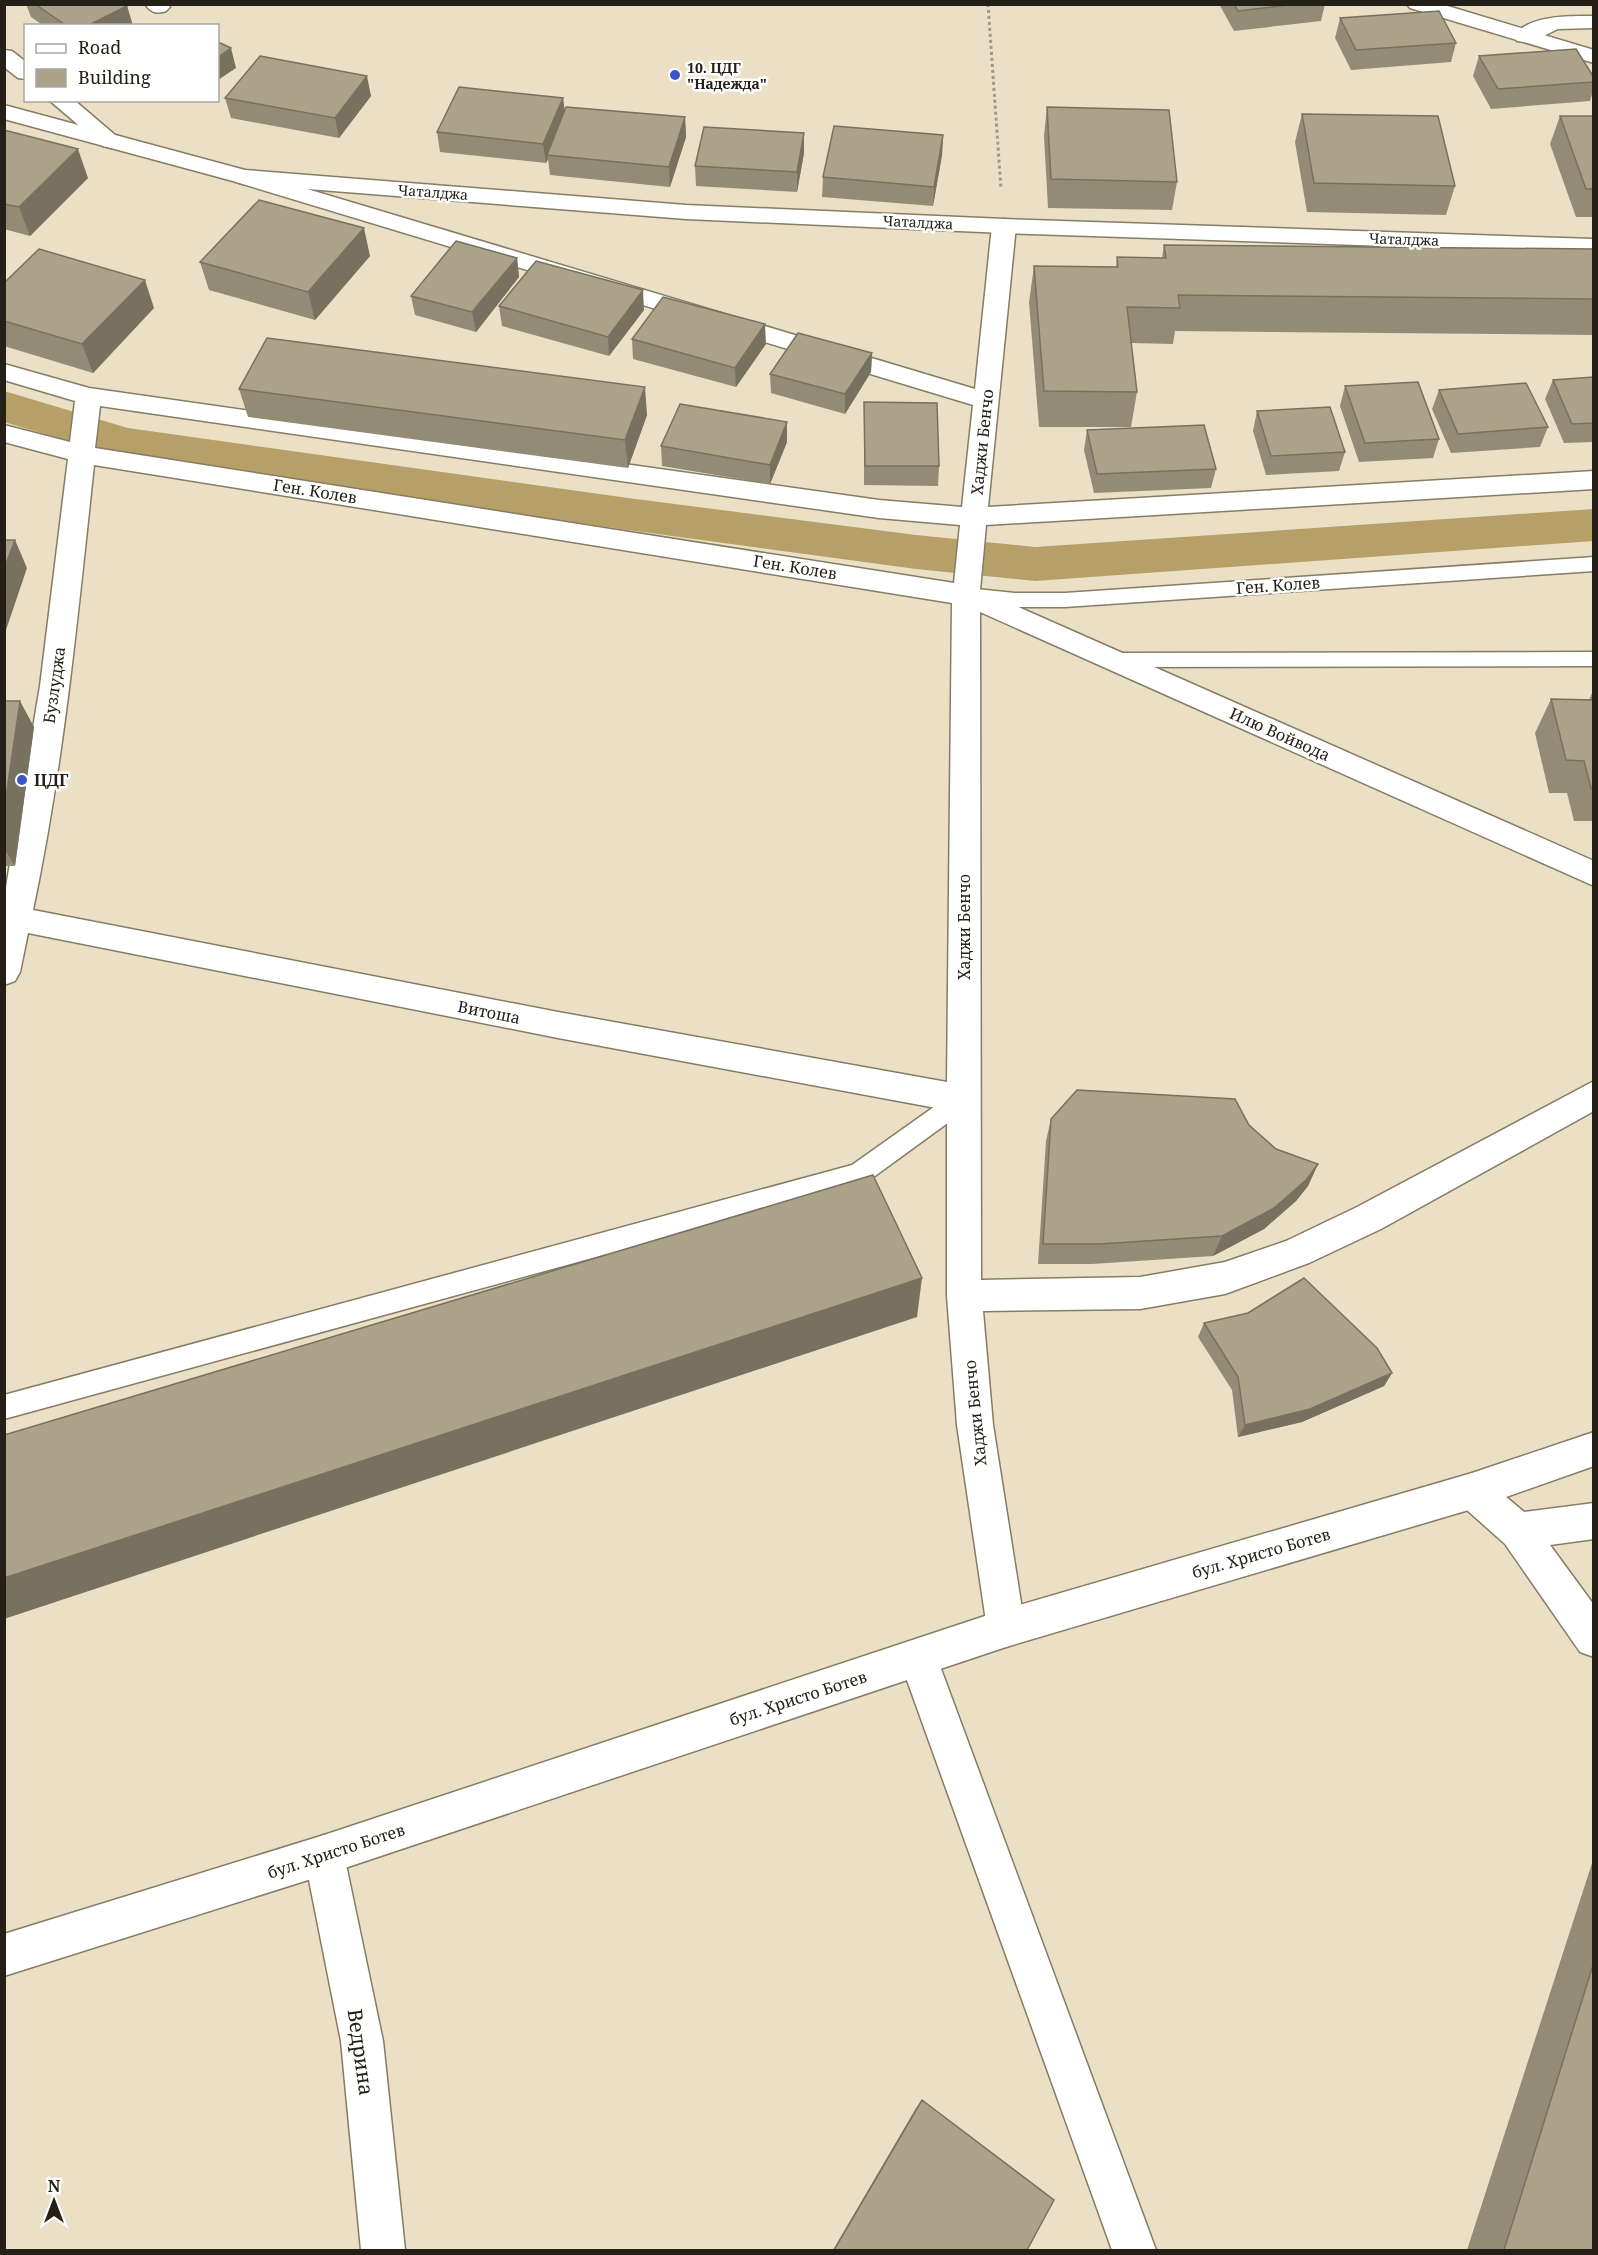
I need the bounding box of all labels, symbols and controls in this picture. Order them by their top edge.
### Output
legend [24,24,219,102]
text: Road [78,35,121,59]
place label: 10. ЦДГ "Надежда" [687,58,767,93]
text: Building [78,65,151,89]
marker: 10. ЦДГ "Надежда" [668,68,682,82]
street label: Чаталджа [397,180,469,204]
street label: Чаталджа [882,211,954,233]
street label: Чаталджа [1368,228,1440,250]
street label: Хаджи Бенчо [966,388,998,496]
street label: Ген. Колев [272,474,358,508]
street label: Ген. Колев [752,550,838,584]
street label: Ген. Колев [1235,571,1321,599]
street label: Бузлуджа [38,645,70,725]
street label: Илю Войвода [1226,702,1334,766]
place label: ЦДГ [34,769,69,791]
marker: ЦДГ [15,773,29,787]
street label: Хаджи Бенчо [953,874,975,980]
street label: Витоша [456,995,522,1029]
street label: Хаджи Бенчо [959,1359,991,1467]
street label: бул. Христо Ботев [1189,1523,1333,1583]
street label: бул. Христо Ботев [727,1665,870,1731]
street label: бул. Христо Ботев [265,1818,408,1884]
street label: Ведрина [342,2007,380,2097]
north arrow [24,2171,84,2231]
text: N [48,2175,61,2197]

